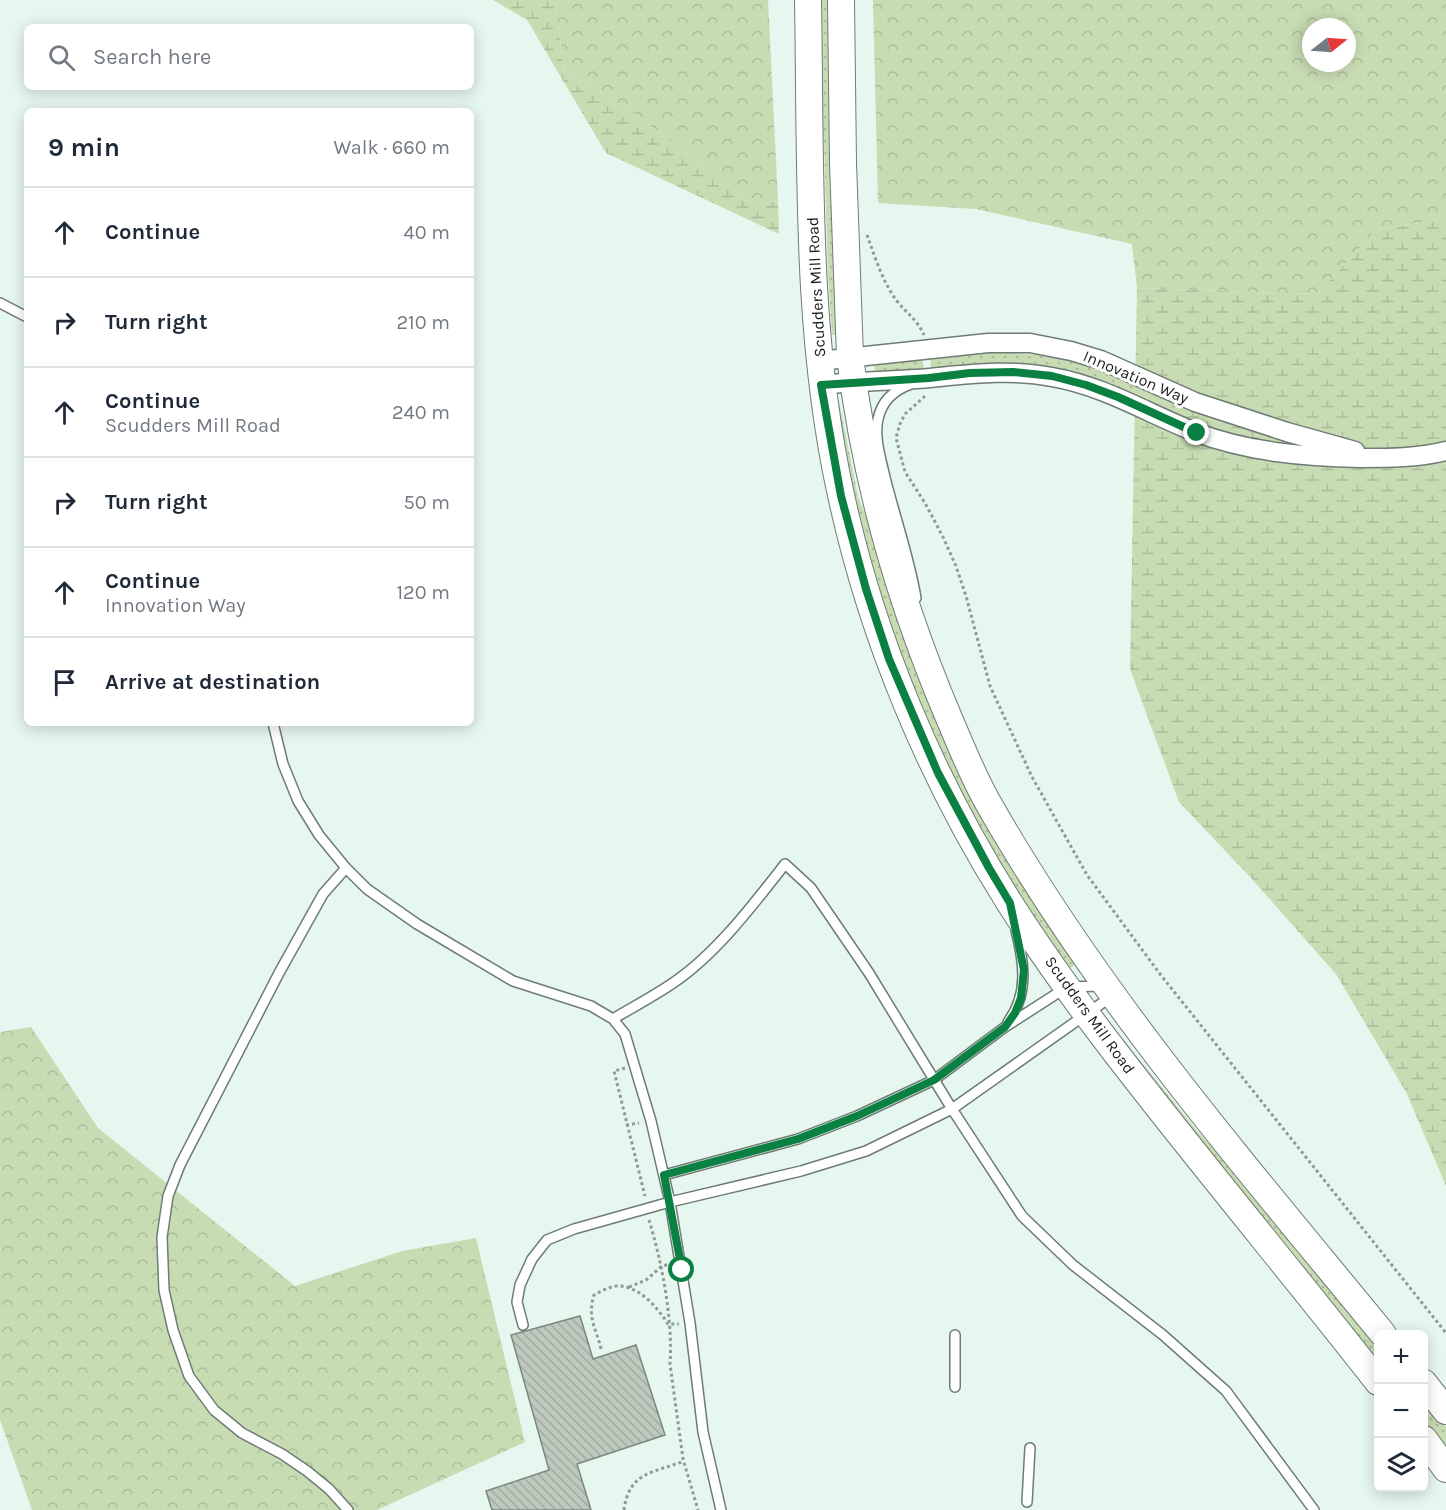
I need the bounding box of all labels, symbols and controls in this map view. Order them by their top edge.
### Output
north arrow [1302,18,1356,72]
search box [24,24,474,90]
icon: search [45,41,78,74]
text: Search here [93,44,211,70]
text: 9 min [48,132,120,163]
text: Walk · 660 m [334,136,450,159]
icon: ahead [48,216,81,249]
street label: Scudders Mill Road [803,216,829,358]
text: Continue [105,219,200,245]
text: 40 m [404,221,450,244]
icon: right [48,306,81,339]
text: Turn right [105,309,208,335]
text: 210 m [396,311,450,334]
street label: Innovation Way [1081,346,1192,408]
text: Continue [105,388,200,414]
icon: ahead [48,396,81,429]
text: 240 m [392,401,450,424]
text: Scudders Mill Road [105,414,281,437]
route end [1183,419,1209,445]
icon: right [48,486,81,519]
text: Turn right [105,489,208,515]
text: 50 m [403,491,450,514]
text: Continue [105,568,200,594]
icon: ahead [48,576,81,609]
text: 120 m [396,581,450,604]
text: Innovation Way [105,594,246,617]
icon: arrive [48,666,81,699]
text: Arrive at destination [105,669,320,695]
street label: Scudders Mill Road [1041,953,1139,1077]
route start [668,1256,694,1282]
map controls [1374,1330,1428,1492]
button: + [1374,1330,1428,1384]
button: − [1374,1384,1428,1438]
button: layers [1374,1438,1428,1492]

